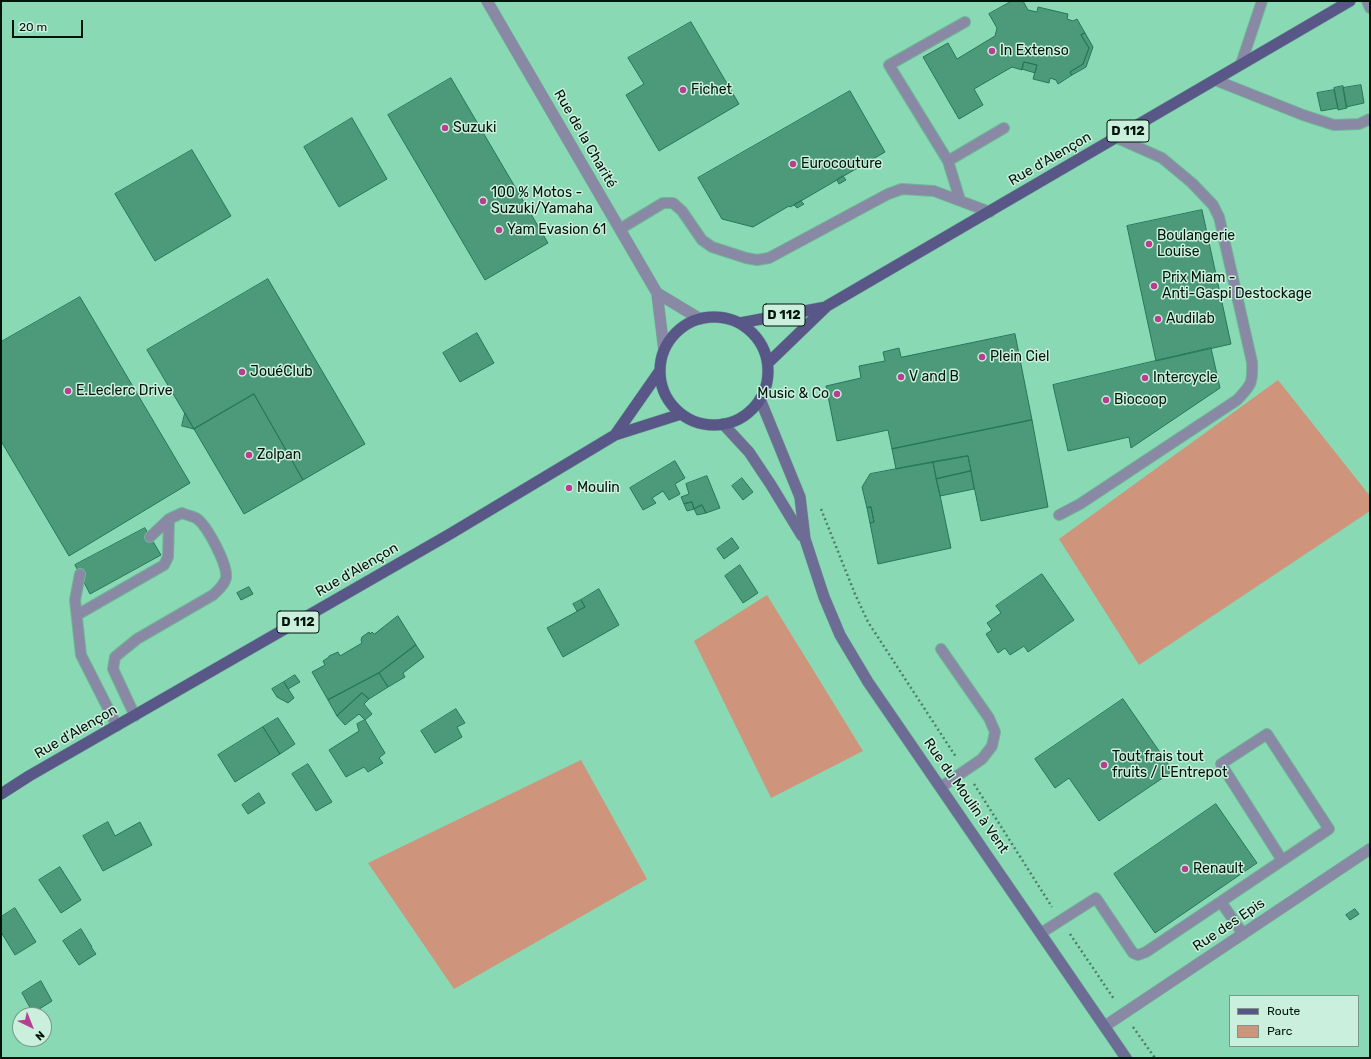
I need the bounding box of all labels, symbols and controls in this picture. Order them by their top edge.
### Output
scale bar [14,12,85,38]
text: 20 m [19,20,47,34]
place label: In Extenso [1000,43,1069,59]
marker: In Extenso [987,46,997,56]
place label: Fichet [691,82,732,98]
marker: Fichet [678,85,688,95]
street label: Rue de la Charité [550,87,620,191]
place label: Suzuki [453,120,496,136]
road number: D 112 [1107,120,1149,142]
marker: Suzuki [440,123,450,133]
street label: Rue d'Alençon [1006,129,1094,189]
place label: Eurocouture [801,156,882,172]
marker: Eurocouture [788,159,798,169]
place label: 100 % Motos - Suzuki/Yamaha [491,185,593,218]
marker: 100 % Motos - Suzuki/Yamaha [478,196,488,206]
place label: Yam Evasion 61 [507,222,606,238]
marker: Yam Evasion 61 [494,225,504,235]
place label: Boulangerie Louise [1157,228,1235,260]
marker: Boulangerie Louise [1144,239,1154,249]
place label: Prix Miam - Anti-Gaspi Destockage [1162,270,1312,302]
marker: Prix Miam - Anti-Gaspi Destockage [1149,281,1159,291]
road number: D 112 [763,304,805,326]
place label: Audilab [1166,311,1215,327]
marker: Audilab [1153,314,1163,324]
place label: Plein Ciel [990,349,1049,365]
marker: Plein Ciel [977,352,987,362]
place label: JouéClub [250,364,313,380]
marker: JouéClub [237,367,247,377]
place label: V and B [909,369,959,385]
place label: Intercycle [1153,370,1218,386]
marker: V and B [896,372,906,382]
marker: Intercycle [1140,373,1150,383]
place label: E.Leclerc Drive [76,383,172,399]
marker: E.Leclerc Drive [63,386,73,396]
place label: Music & Co [757,386,829,402]
marker: Music & Co [832,389,842,399]
place label: Biocoop [1114,392,1167,408]
marker: Biocoop [1101,395,1111,405]
place label: Zolpan [257,447,301,463]
marker: Zolpan [244,450,254,460]
place label: Moulin [577,480,620,496]
marker: Moulin [564,483,574,493]
street label: Rue d'Alençon [313,540,401,600]
road number: D 112 [277,611,319,633]
street label: Rue d'Alençon [32,702,120,762]
street label: Rue du Moulin à Vent [920,735,1012,857]
place label: Tout frais tout fruits / L'Entrepot [1112,749,1227,782]
marker: Tout frais tout fruits / L'Entrepot [1099,760,1109,770]
place label: Renault [1193,861,1243,877]
marker: Renault [1180,864,1190,874]
street label: Rue des Epis [1190,895,1268,955]
legend [1229,995,1359,1047]
text: Route [1267,1004,1300,1018]
north arrow [12,1007,52,1047]
text: Parc [1267,1024,1292,1038]
text: N [33,1028,47,1043]

